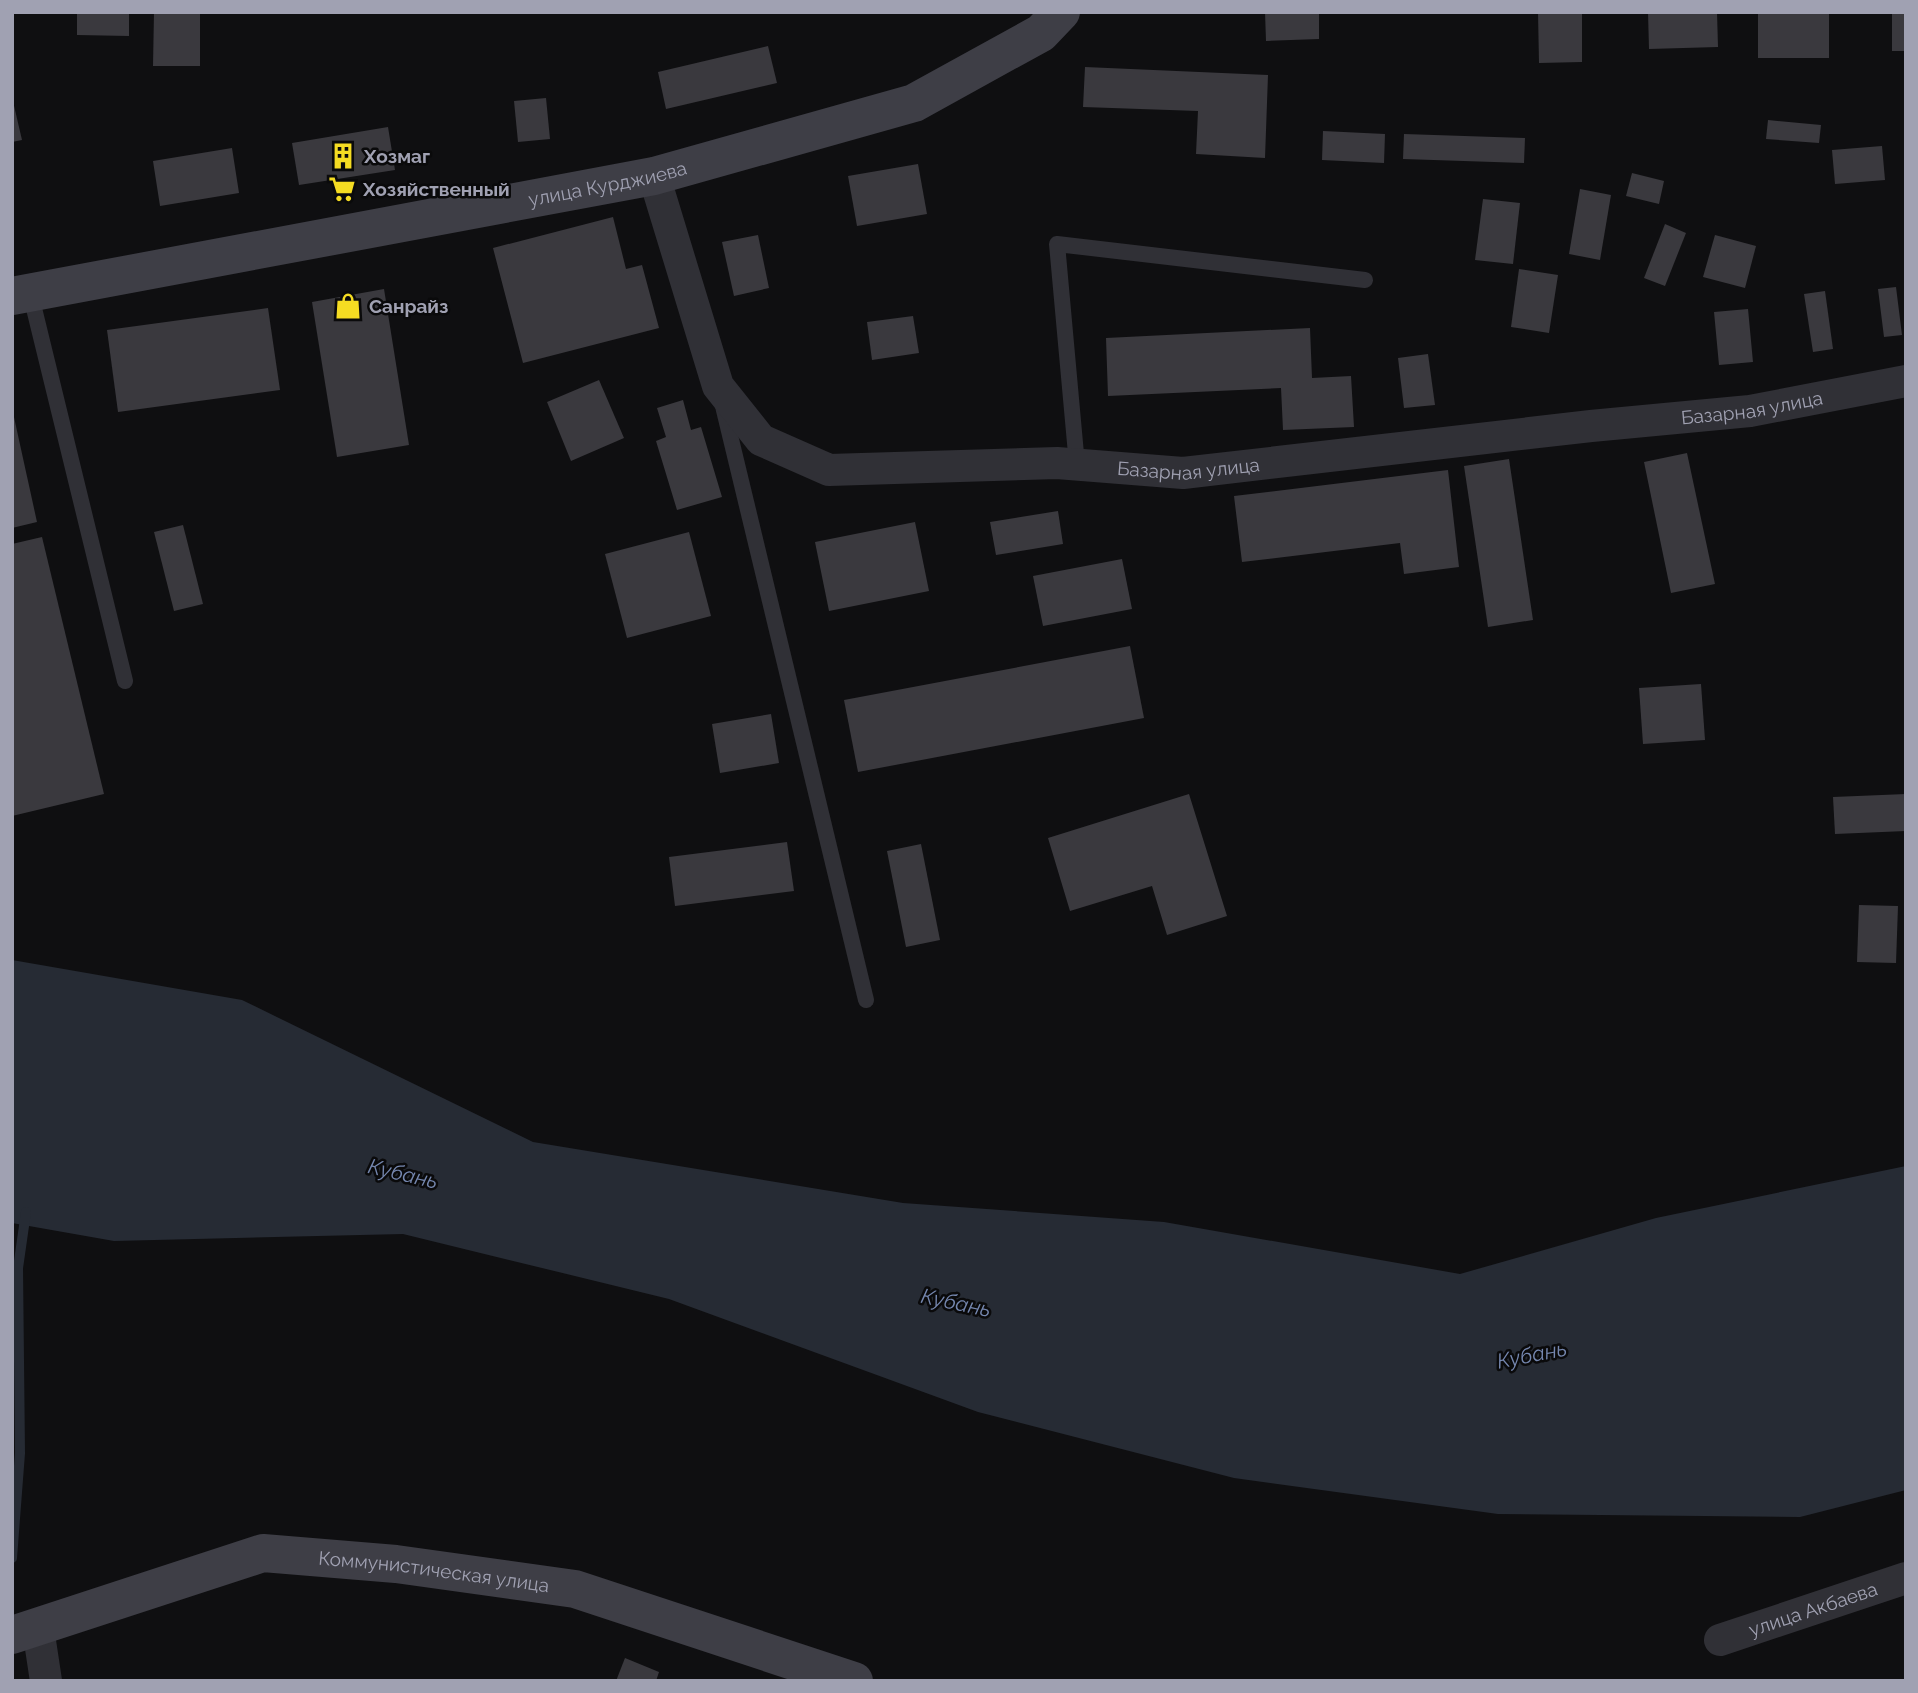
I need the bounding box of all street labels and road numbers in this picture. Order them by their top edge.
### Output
street label: улица Курджиева [526,156,689,210]
street label: Базарная улица [1680,386,1824,428]
street label: Базарная улица [1116,453,1261,484]
street label: Коммунистическая улица [318,1547,551,1596]
street label: улица Акбаева [1746,1577,1880,1641]

